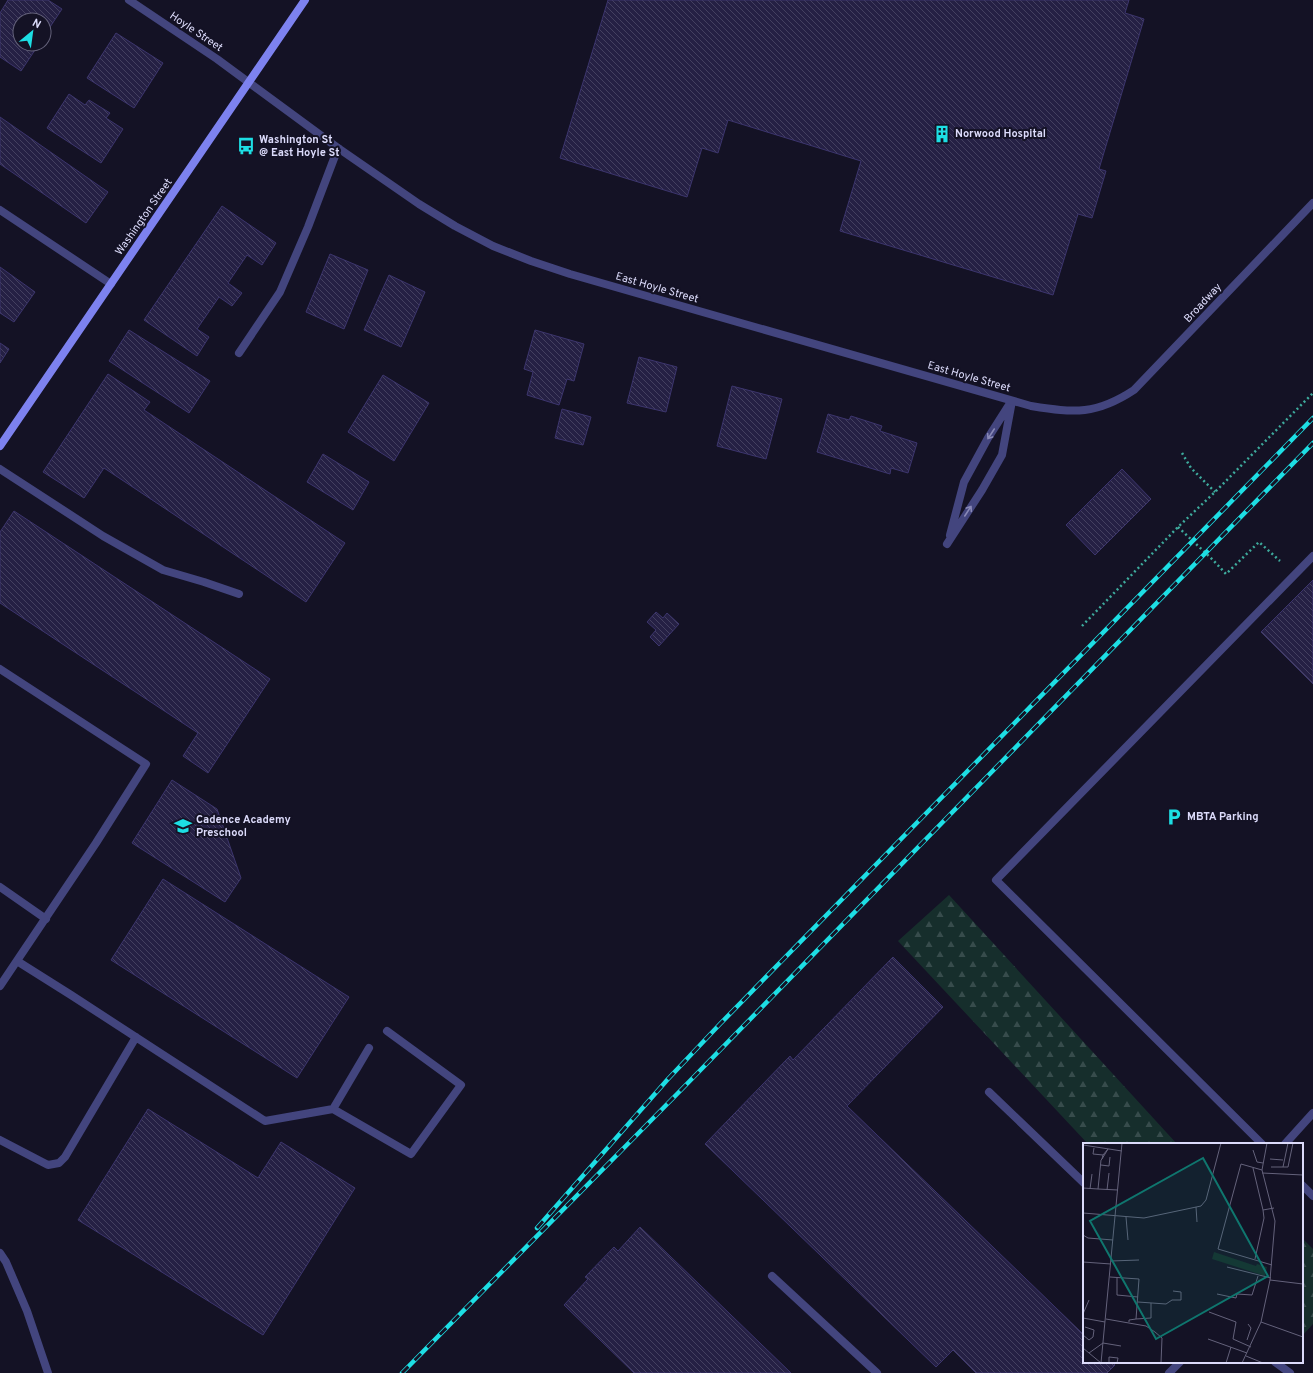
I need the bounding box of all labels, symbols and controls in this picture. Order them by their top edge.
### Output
street label: Hoyle Street [167,9,225,55]
north arrow [12,12,52,52]
text: N [30,16,43,32]
building icon: Norwood Hospital [932,124,952,144]
place label: Norwood Hospital [955,127,1046,141]
place label: Washington St @ East Hoyle St [259,133,340,160]
bus stop icon: Washington St @ East Hoyle St [236,136,256,156]
street label: Washington Street [112,176,176,258]
street label: East Hoyle Street [614,270,700,306]
street label: Broadway [1181,280,1225,326]
street label: East Hoyle Street [926,359,1012,395]
one-way arrow [986,428,995,439]
one-way arrow [965,505,973,517]
parking icon: MBTA Parking [1164,807,1184,827]
place label: MBTA Parking [1187,810,1259,824]
place label: Cadence Academy Preschool [196,813,291,840]
school or university icon: Cadence Academy Preschool [173,816,193,836]
inset map [1083,1143,1303,1363]

